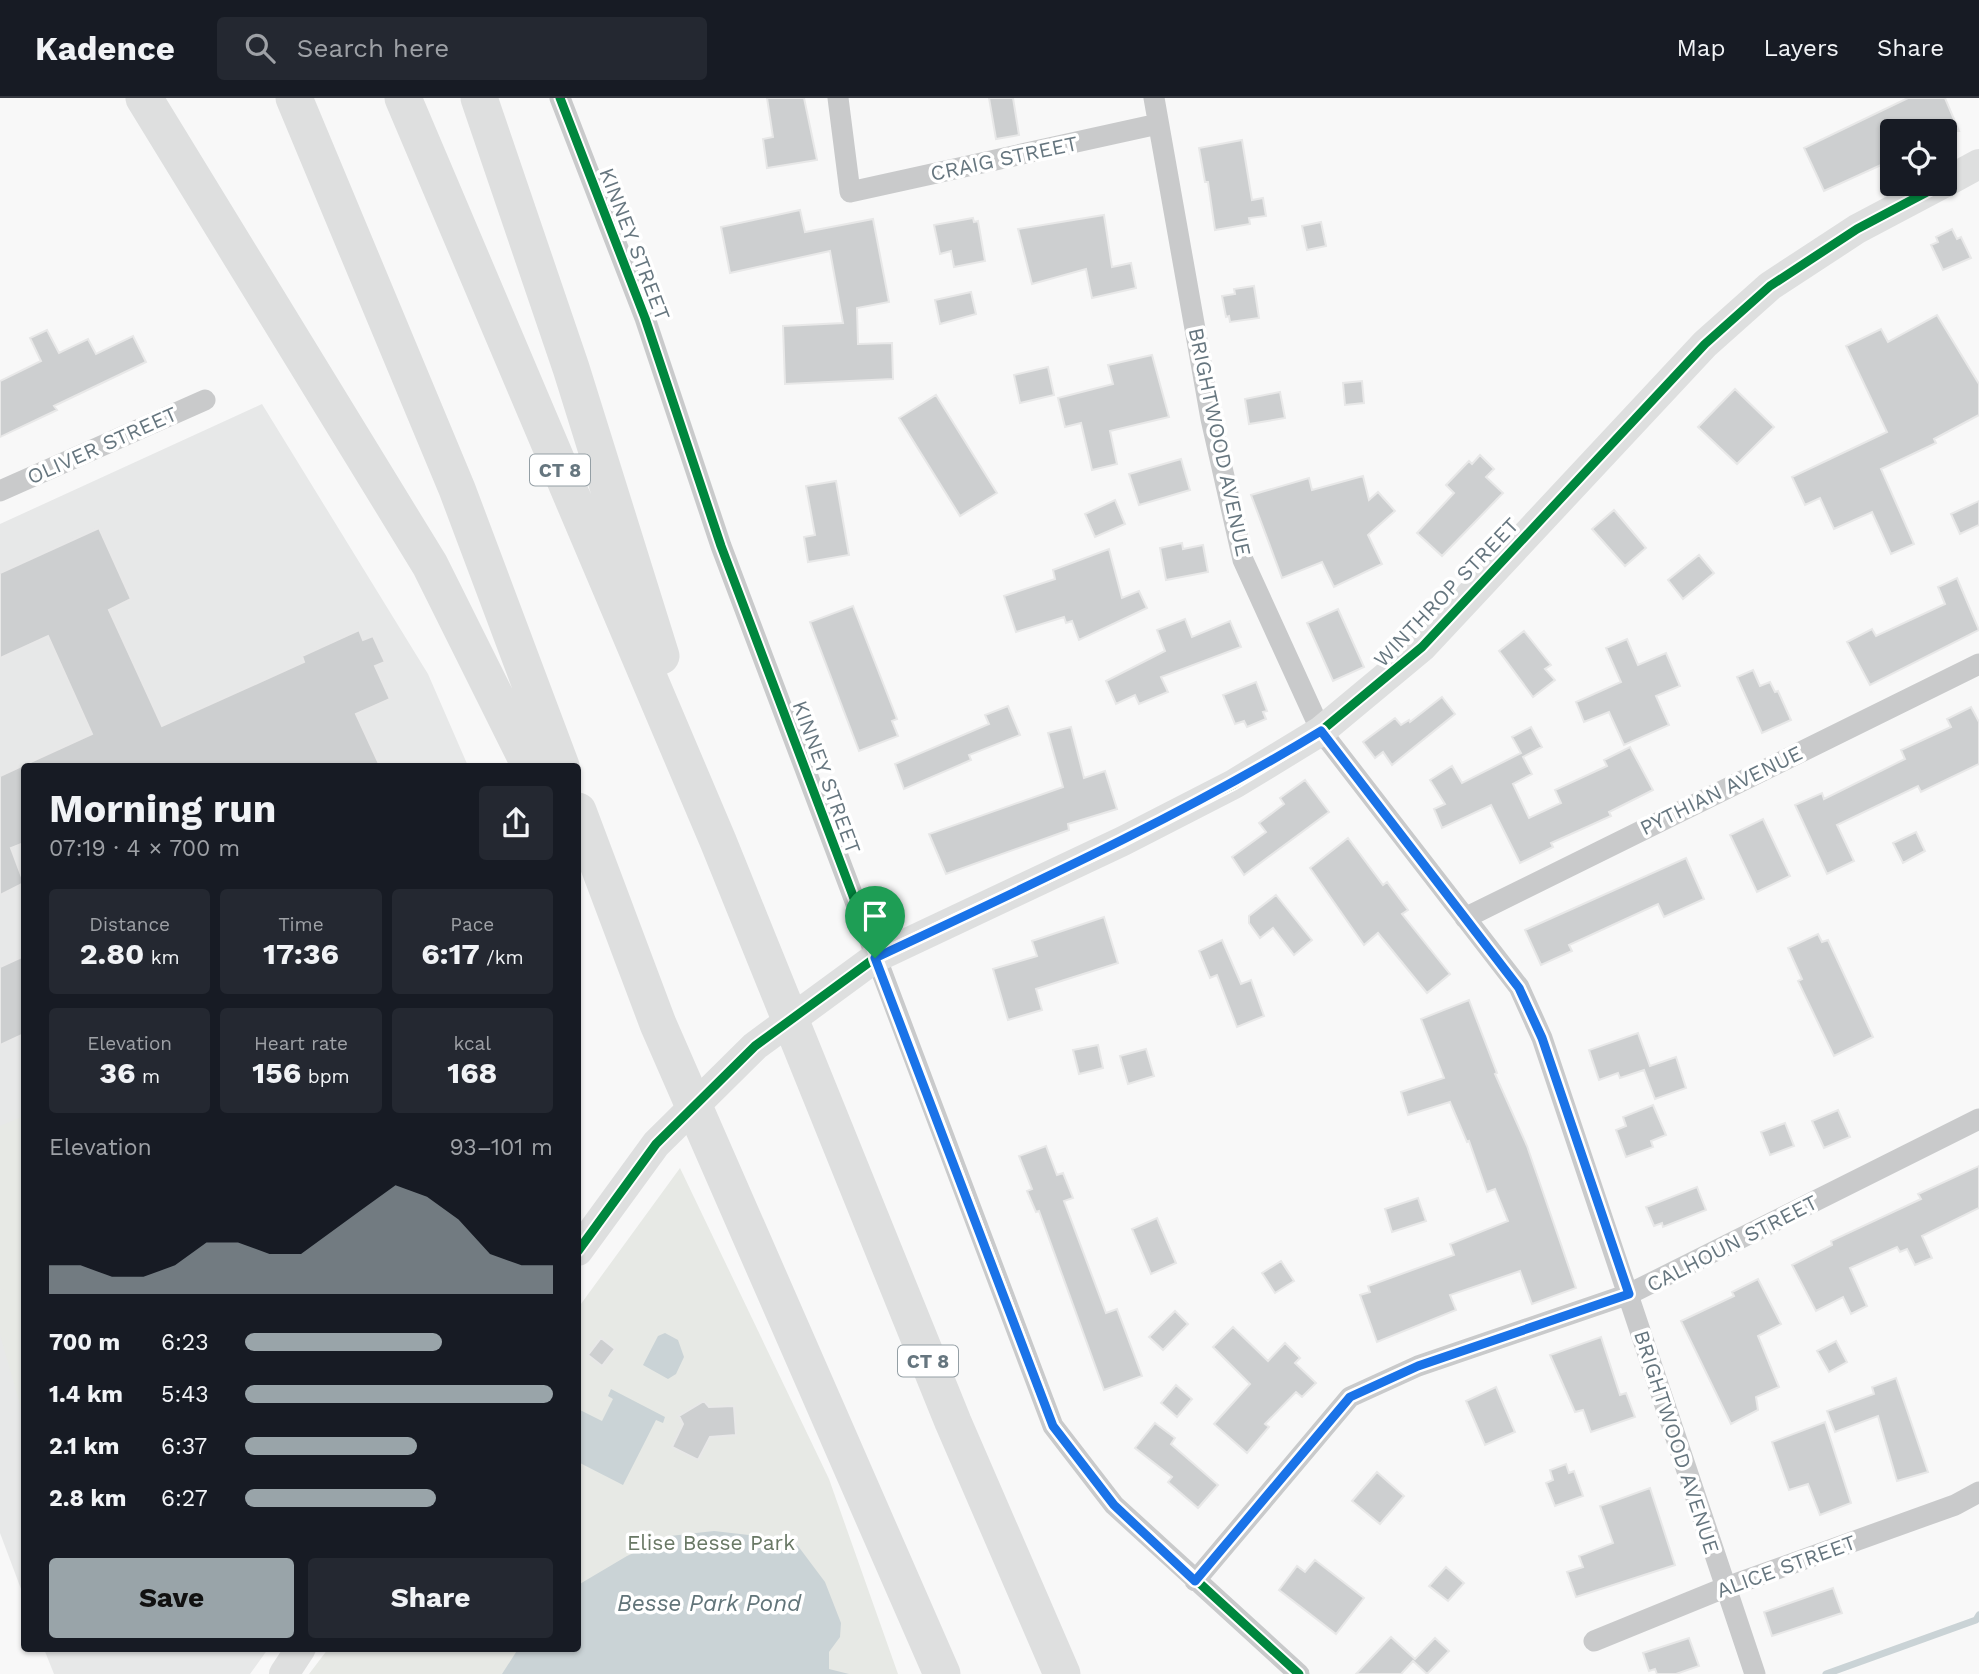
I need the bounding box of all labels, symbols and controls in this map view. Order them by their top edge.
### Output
search box [217,17,707,80]
text: Kadence [35,29,175,68]
icon: search [241,29,279,67]
text: Search here [297,33,449,63]
text: Map [1677,34,1725,62]
text: Layers [1763,34,1839,62]
text: Share [1877,34,1944,62]
map controls [1880,119,1957,196]
button: locate [1880,119,1957,196]
street label: CRAIG STREET [928,130,1080,186]
street label: KINNEY STREET [594,164,676,324]
street label: BRIGHTWOOD AVENUE [1184,325,1256,559]
street label: OLIVER STREET [23,401,181,489]
road number: CT 8 [530,454,590,486]
street label: WINTHROP STREET [1368,512,1524,672]
street label: KINNEY STREET [788,697,866,857]
street label: PYTHIAN AVENUE [1636,740,1806,840]
button: share [479,786,553,860]
text: Morning run [49,787,276,831]
text: 07:19 · 4 × 700 m [49,835,240,862]
pin [845,886,905,958]
icon: arrive [856,897,894,935]
text: Distance [89,913,170,936]
text: Time [278,913,324,936]
text: Pace [450,913,494,936]
text: 2.80 [80,936,144,971]
text: 17:36 [263,936,339,971]
text: 6:17 [421,936,480,971]
text: km [144,946,180,969]
text: /km [480,946,524,969]
text: Elevation [87,1032,172,1055]
text: Heart rate [254,1032,348,1055]
text: kcal [454,1032,491,1055]
text: 36 [99,1055,136,1090]
text: 156 [252,1055,301,1090]
text: 168 [447,1055,497,1090]
text: m [136,1065,160,1088]
text: bpm [301,1065,350,1088]
text: Elevation [49,1134,152,1161]
text: 93–101 m [450,1134,553,1161]
street label: CALHOUN STREET [1642,1189,1822,1297]
street label: BRIGHTWOOD AVENUE [1629,1327,1725,1557]
text: 700 m [49,1329,120,1356]
text: 6:23 [161,1329,209,1356]
road number: CT 8 [898,1345,958,1376]
text: 1.4 km [49,1381,123,1408]
text: 5:43 [161,1381,209,1408]
text: 2.1 km [49,1433,120,1460]
text: 6:37 [161,1433,207,1460]
text: 2.8 km [49,1485,126,1512]
text: 6:27 [161,1485,208,1512]
street label: ALICE STREET [1713,1529,1859,1603]
park label: Elise Besse Park [627,1530,795,1555]
button: Save [49,1558,294,1638]
button: Share [308,1558,553,1638]
water label: Besse Park Pond [617,1590,802,1617]

